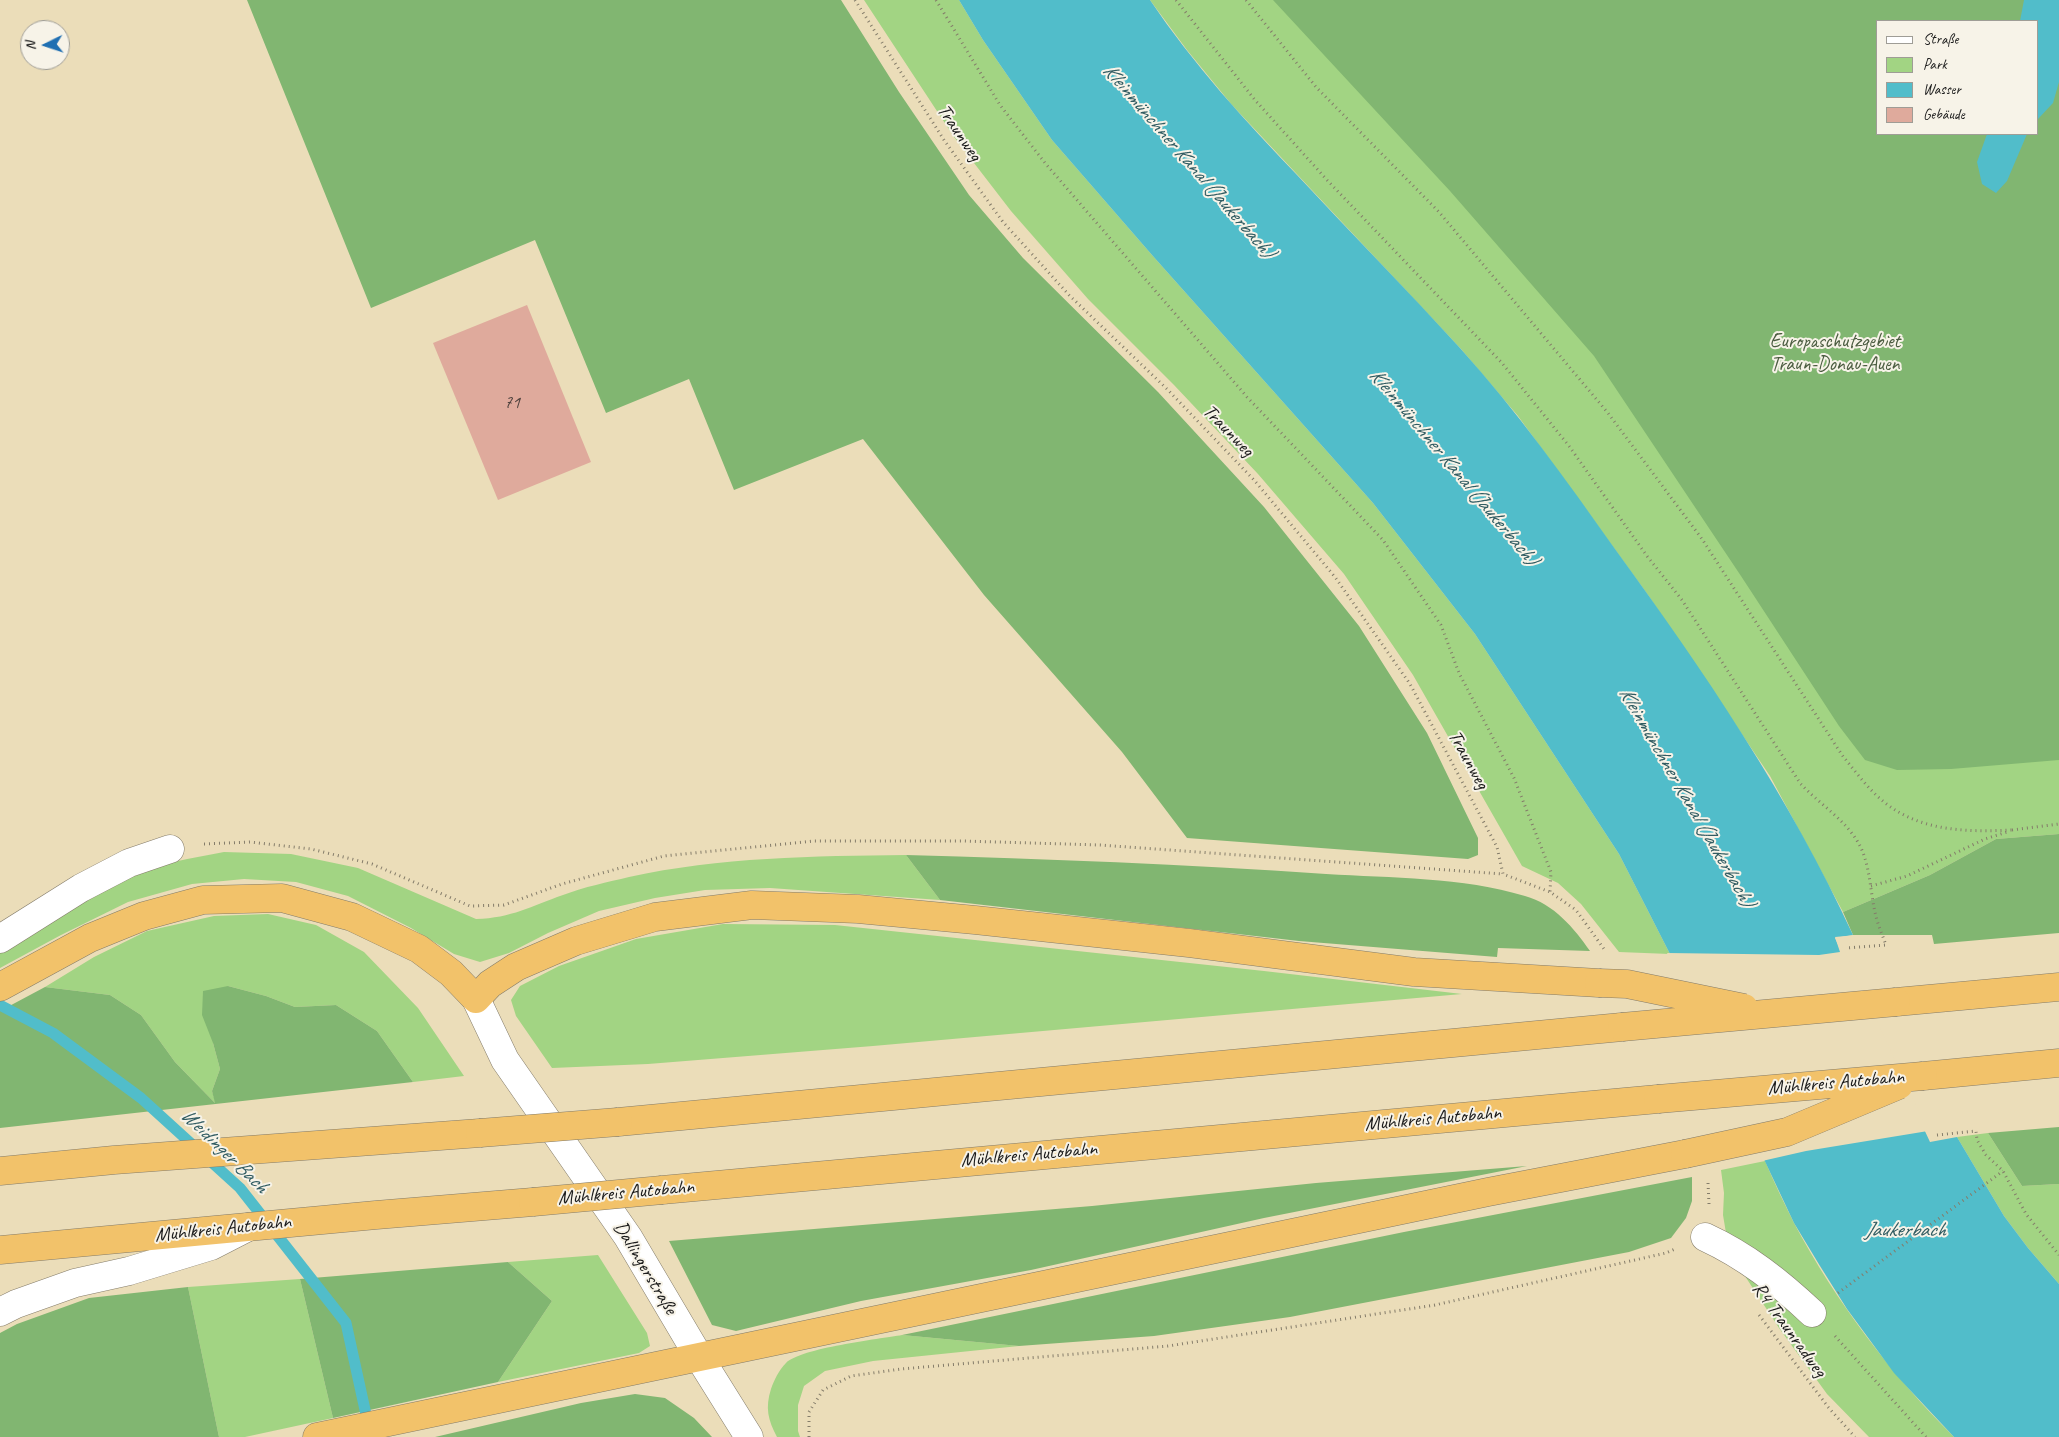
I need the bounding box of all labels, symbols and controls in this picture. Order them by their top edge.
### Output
north arrow [20,20,70,70]
legend [1876,20,2039,135]
text: Straße [1923,30,1958,49]
text: N [22,41,39,51]
text: Park [1923,55,1947,74]
water label: Kleinmünchner Kanal (Jaukerbach) [1097,59,1279,263]
text: Wasser [1923,80,1961,99]
street label: Traunweg [931,100,987,166]
text: Gebäude [1923,105,1965,124]
park label: Europaschutzgebiet Traun-Donau-Auen [1770,330,1900,377]
water label: Kleinmünchner Kanal (Jaukerbach) [1363,364,1543,570]
house number: 71 [504,392,520,414]
street label: Traunweg [1197,400,1259,462]
water label: Kleinmünchner Kanal (Jaukerbach) [1613,683,1759,911]
street label: Traunweg [1442,726,1494,794]
street label: Mühlkreis Autobahn [1767,1065,1905,1101]
street label: Mühlkreis Autobahn [1364,1101,1502,1137]
water label: Weidinger Bach [175,1103,273,1199]
street label: Mühlkreis Autobahn [960,1137,1098,1173]
street label: Mühlkreis Autobahn [557,1175,695,1211]
street label: Mühlkreis Autobahn [154,1210,292,1248]
street label: Dallingerstraße [608,1217,682,1319]
water label: Jaukerbach [1865,1217,1945,1243]
street label: R4 Traunradweg [1746,1278,1832,1382]

